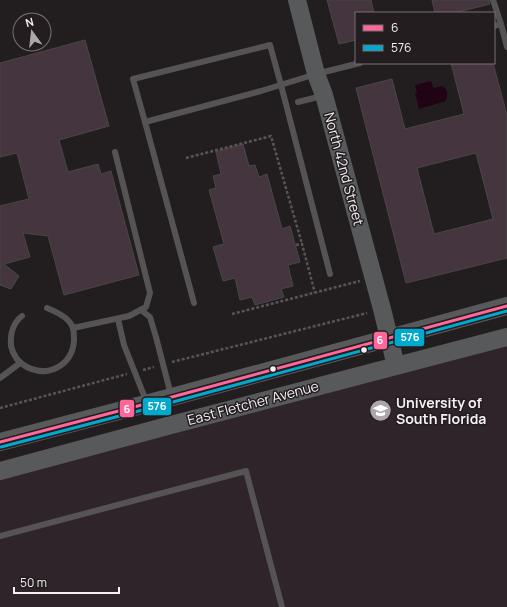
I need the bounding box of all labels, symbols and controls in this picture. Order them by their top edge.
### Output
north arrow [12,12,52,52]
legend [355,12,495,64]
text: N [24,14,35,30]
text: 6 [391,19,398,36]
text: 576 [391,39,411,56]
street label: North 42nd Street [320,110,369,228]
line badge: 576 [394,328,425,347]
text: 576 [400,329,420,344]
line badge: 6 [373,331,388,350]
text: 6 [377,332,384,347]
unlabelled marker [359,345,369,355]
unlabelled marker [268,364,278,374]
street label: East Fletcher Avenue [185,376,321,429]
place label: University of South Florida [396,393,486,428]
line badge: 576 [142,397,172,416]
text: 576 [147,398,167,413]
school or university icon: University of South Florida [367,398,393,424]
line badge: 6 [119,399,135,418]
text: 6 [124,401,131,416]
scale bar [14,569,119,595]
text: 50 m [20,574,47,591]

